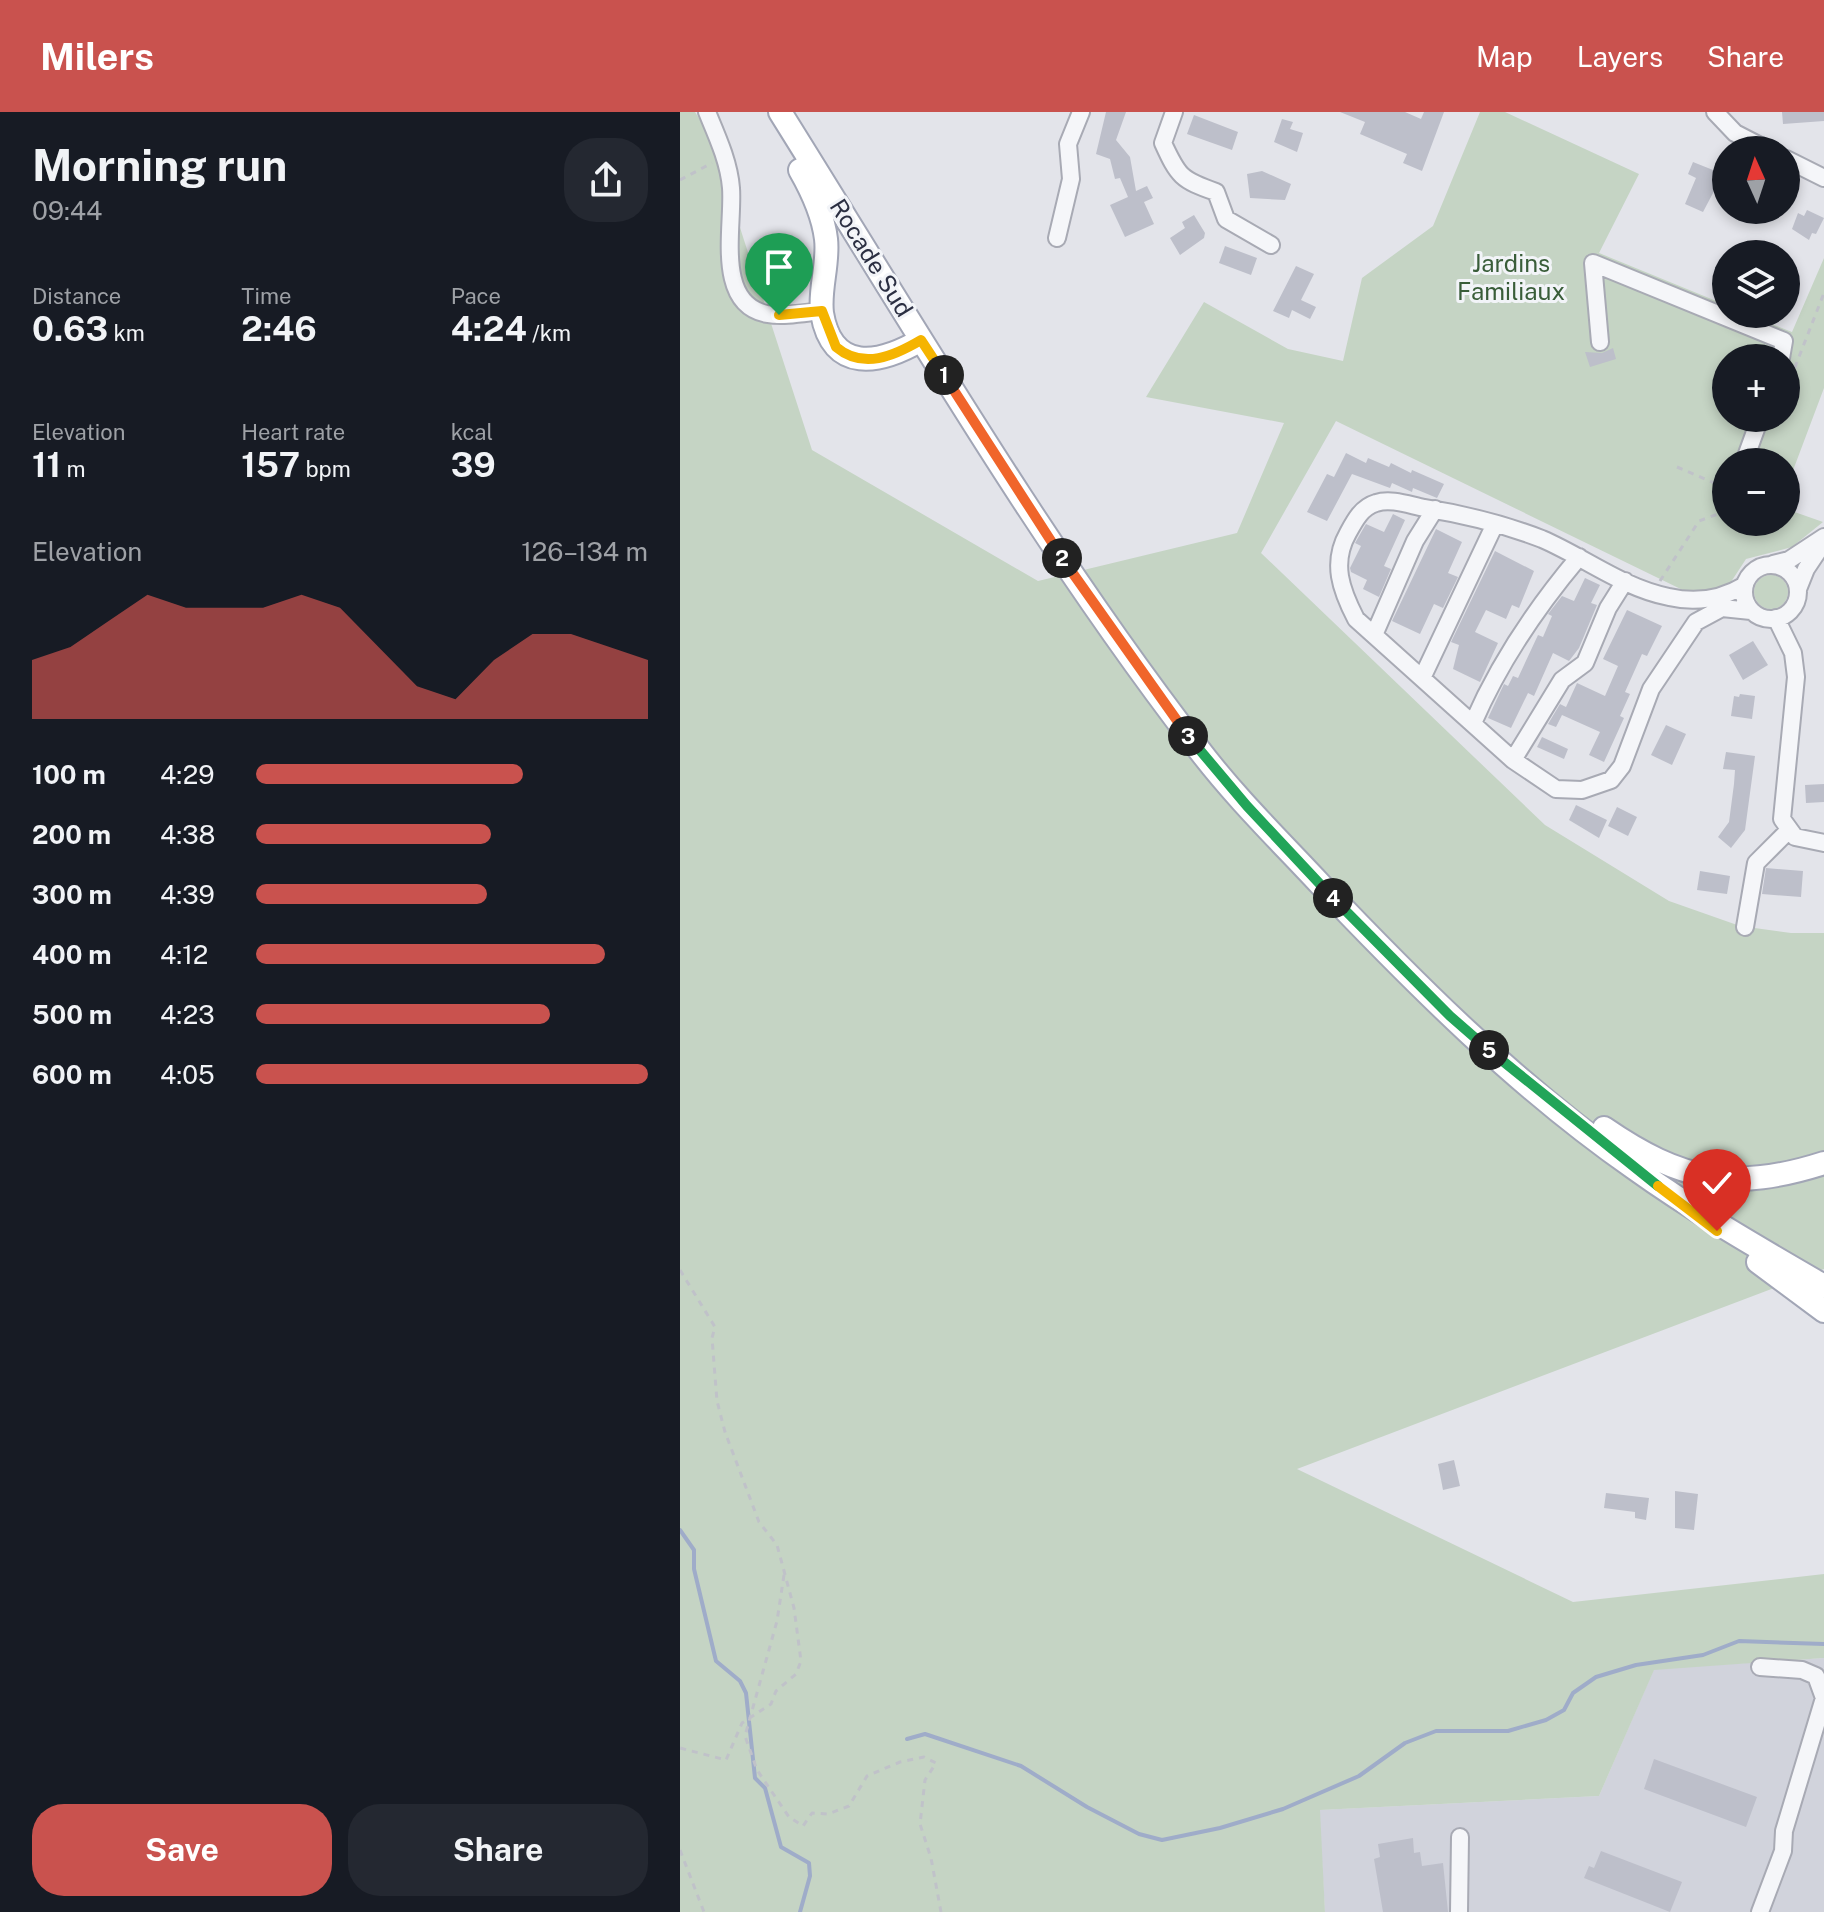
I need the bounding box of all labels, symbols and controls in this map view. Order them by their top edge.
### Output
text: Milers [40,34,154,79]
text: Map [1476,40,1533,73]
text: Layers [1577,40,1663,73]
text: Share [1707,40,1784,73]
north arrow [1712,136,1800,224]
map controls [1712,136,1800,536]
button: share [564,138,648,222]
text: Morning run [32,139,287,191]
street label: Rocade Sud [825,193,919,321]
text: 09:44 [32,195,102,226]
pin [745,233,813,315]
button: layers [1712,240,1800,328]
icon: arrive [757,245,801,289]
park label: Jardins Familiaux [1457,249,1565,305]
text: Distance [32,283,121,309]
text: Time [241,283,291,309]
text: Pace [451,283,501,309]
text: 0.63 [32,309,108,349]
text: 2:46 [241,309,317,349]
text: 4:24 [451,309,527,349]
text: km [108,320,145,346]
text: /km [527,320,571,346]
button: + [1712,344,1800,432]
pin: 1 [924,355,964,395]
text: 1 [939,362,949,388]
text: Elevation [32,419,125,445]
text: Heart rate [241,419,345,445]
text: kcal [451,419,493,445]
text: 11 [32,445,61,485]
text: 157 [241,445,300,485]
text: 39 [451,445,496,485]
button: − [1712,448,1800,536]
text: m [61,456,86,482]
text: bpm [300,456,351,482]
text: Elevation [32,536,142,567]
text: 126–134 m [521,536,648,567]
pin: 2 [1042,538,1082,578]
text: 2 [1055,545,1069,571]
pin: 3 [1168,716,1208,756]
text: 3 [1181,723,1195,749]
text: 100 m [32,759,106,790]
text: 4:29 [160,759,214,790]
text: 200 m [32,819,111,850]
text: 4:38 [160,819,215,850]
pin: 4 [1313,878,1353,918]
text: 300 m [32,879,112,910]
text: 4:39 [160,879,215,910]
text: 4 [1326,885,1340,911]
text: 400 m [32,939,112,970]
text: 4:12 [160,939,208,970]
text: 500 m [32,999,112,1030]
text: 4:23 [160,999,215,1030]
pin: 5 [1469,1030,1509,1070]
text: 5 [1482,1037,1496,1063]
text: 600 m [32,1059,112,1090]
text: 4:05 [160,1059,215,1090]
pin [1683,1149,1751,1231]
icon: check [1695,1161,1739,1205]
button: Save [32,1804,332,1896]
button: Share [348,1804,648,1896]

